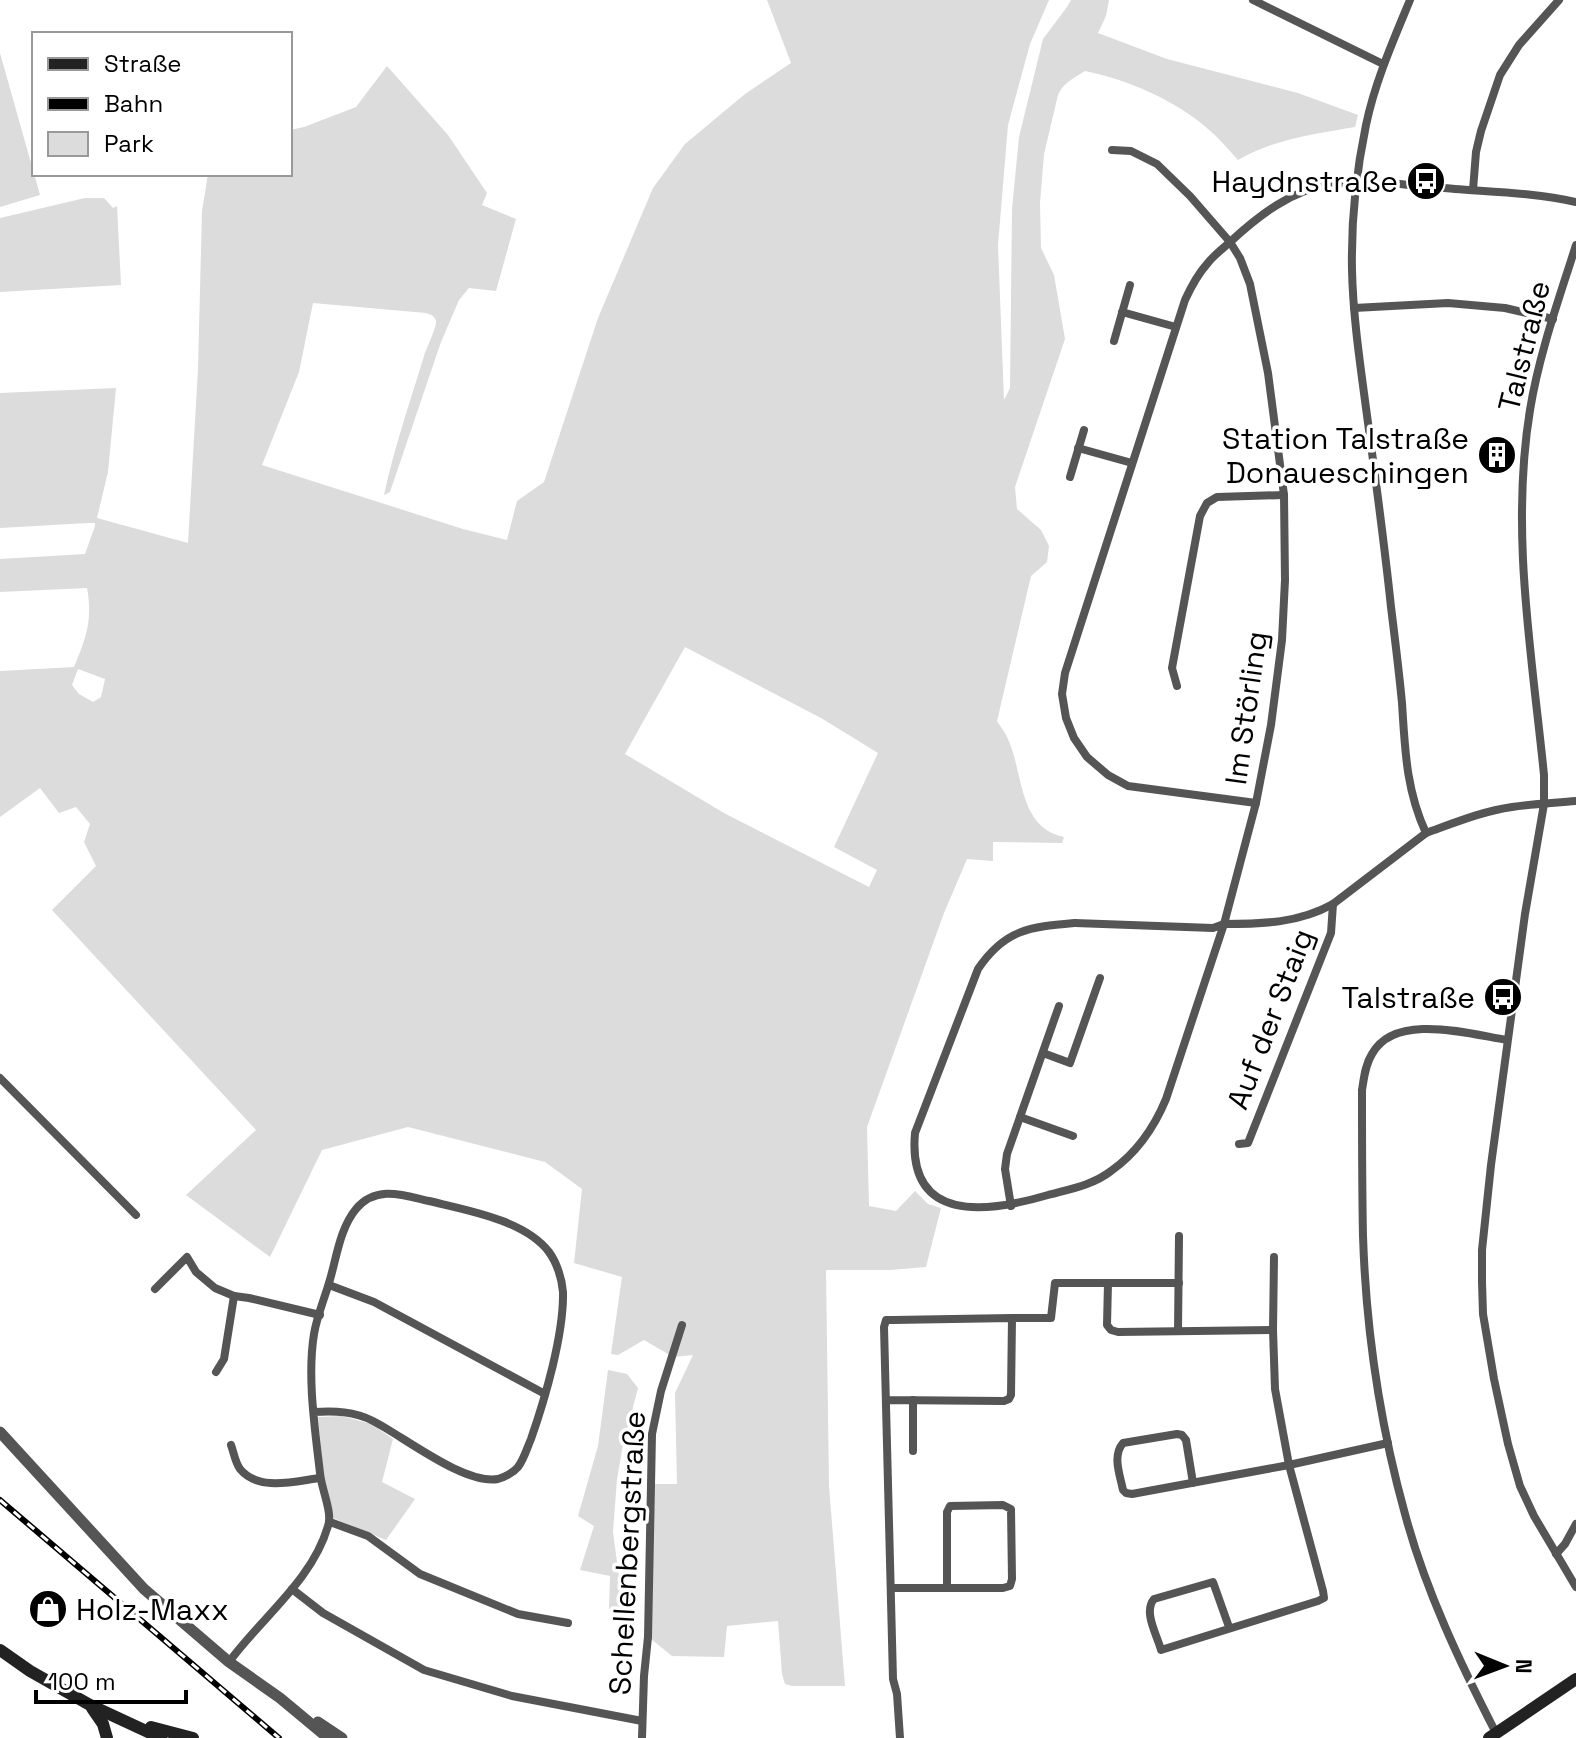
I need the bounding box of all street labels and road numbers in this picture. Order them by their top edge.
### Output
street label: Talstraße [1489,276,1559,416]
street label: Im Störling [1216,629,1276,787]
street label: Auf der Staig [1218,923,1322,1115]
street label: Schellenbergstraße [600,1410,654,1696]

